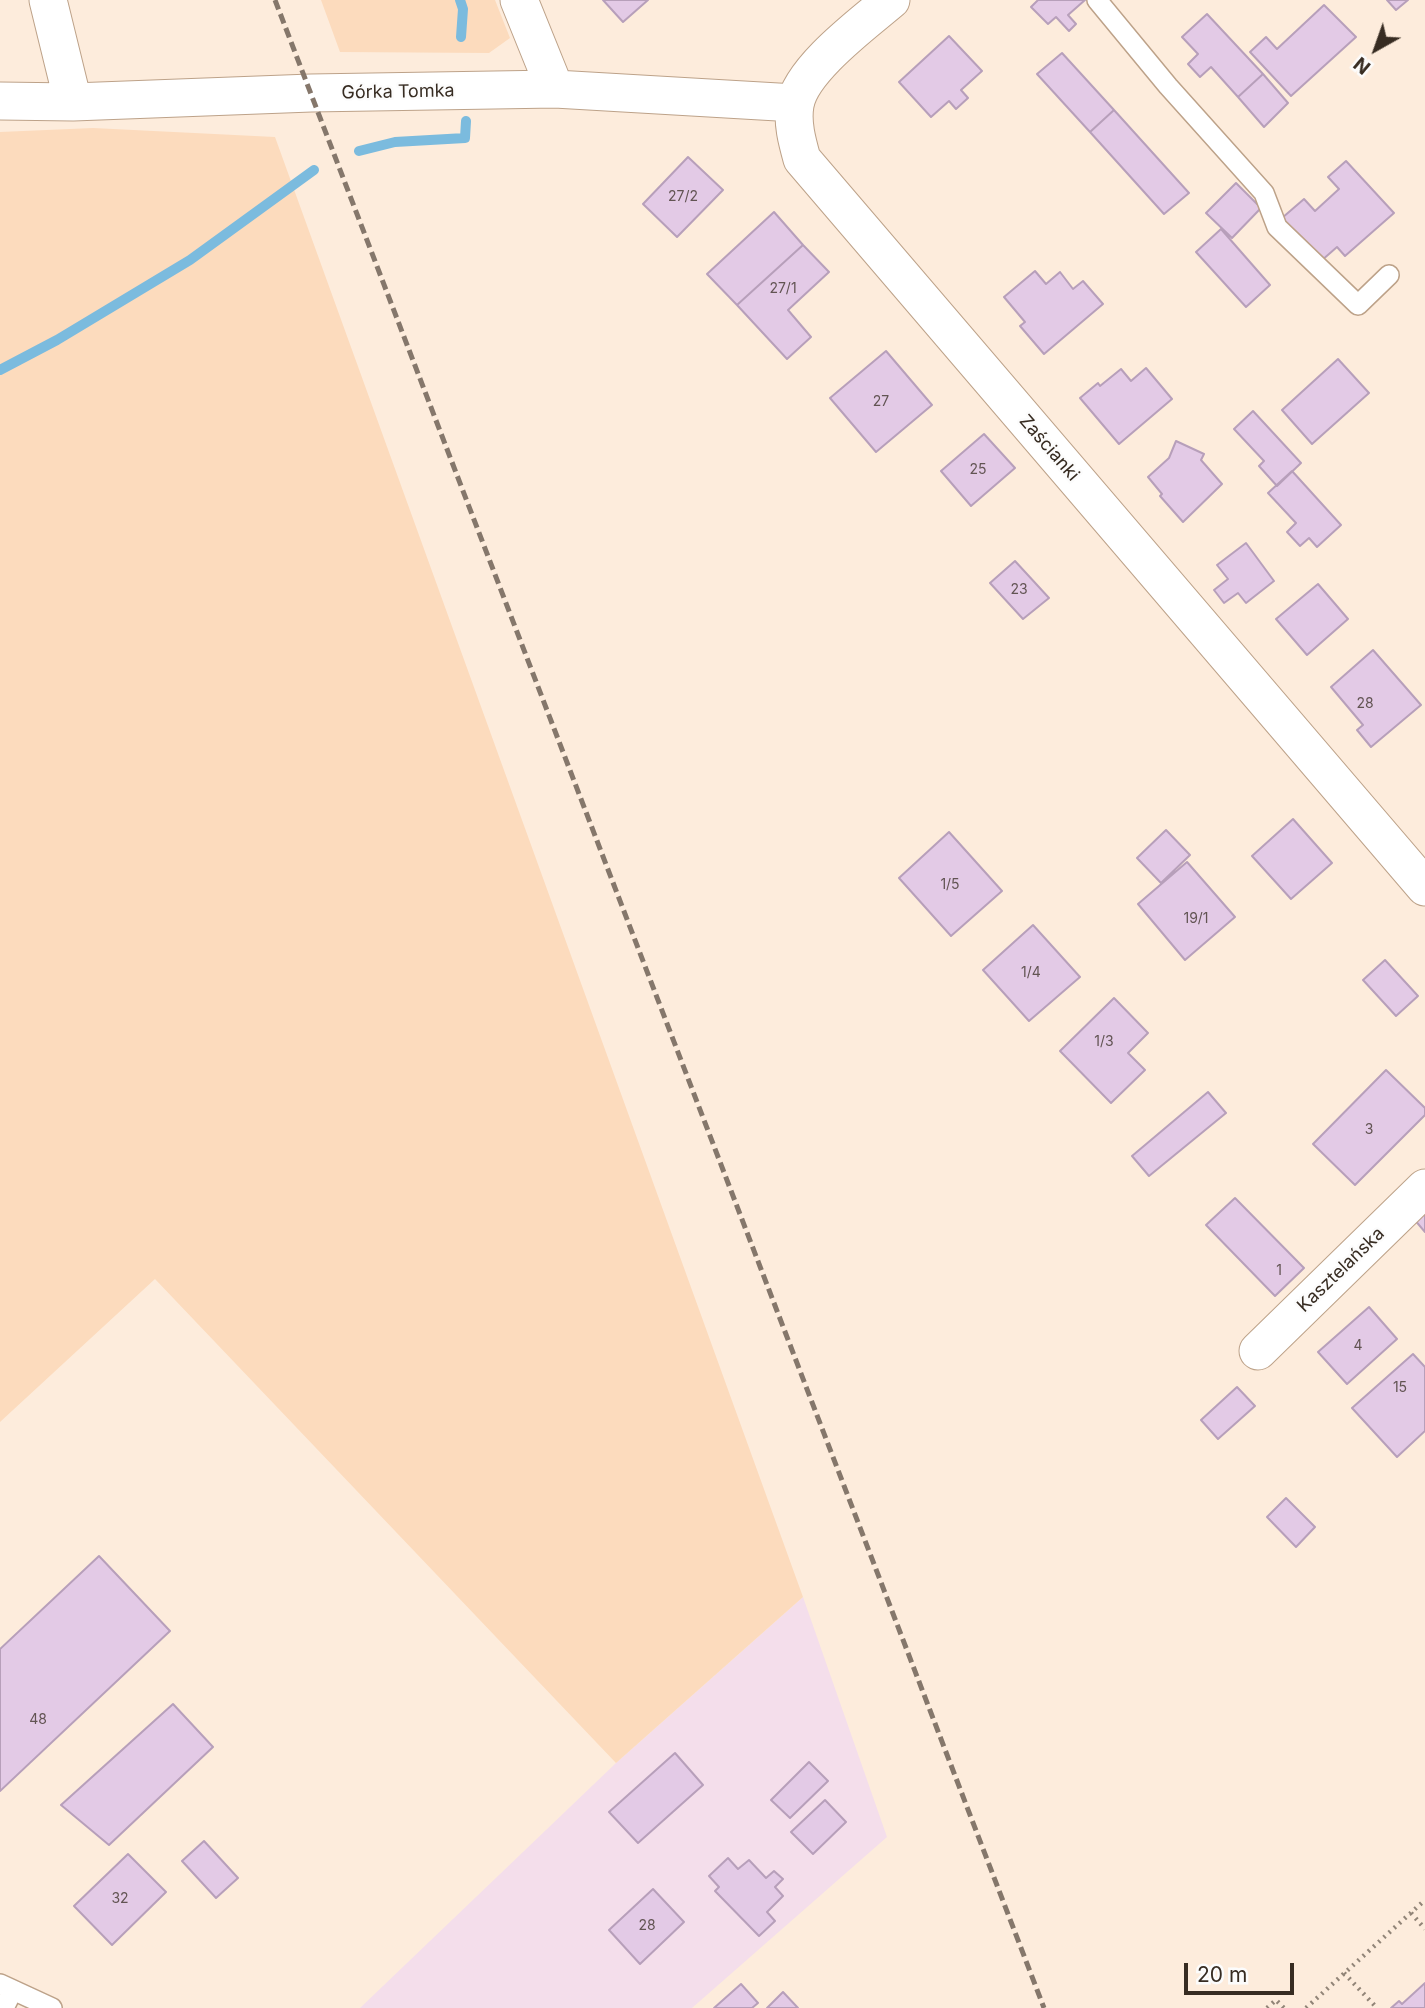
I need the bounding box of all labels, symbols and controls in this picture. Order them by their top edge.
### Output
north arrow [1341,14,1411,84]
text: N [1349,52,1375,79]
street label: Górka Tomka [341,80,455,104]
house number: 27/2 [668,189,698,205]
house number: 27/1 [769,281,797,297]
house number: 27 [873,394,889,410]
street label: Zaścianki [1014,411,1084,485]
house number: 25 [969,462,987,478]
house number: 23 [1010,582,1028,598]
house number: 28 [1356,696,1374,712]
house number: 1/5 [940,877,960,893]
house number: 19/1 [1183,911,1209,927]
house number: 1/4 [1021,965,1041,981]
house number: 1/3 [1094,1034,1114,1050]
house number: 3 [1365,1122,1373,1138]
street label: Kasztelańska [1293,1223,1389,1317]
house number: 1 [1276,1263,1282,1279]
house number: 4 [1353,1338,1363,1354]
house number: 15 [1393,1380,1407,1396]
house number: 48 [29,1712,47,1728]
house number: 32 [111,1891,129,1907]
house number: 28 [638,1918,656,1934]
scale bar [1187,1948,1297,1992]
text: 20 m [1197,1962,1247,1987]

